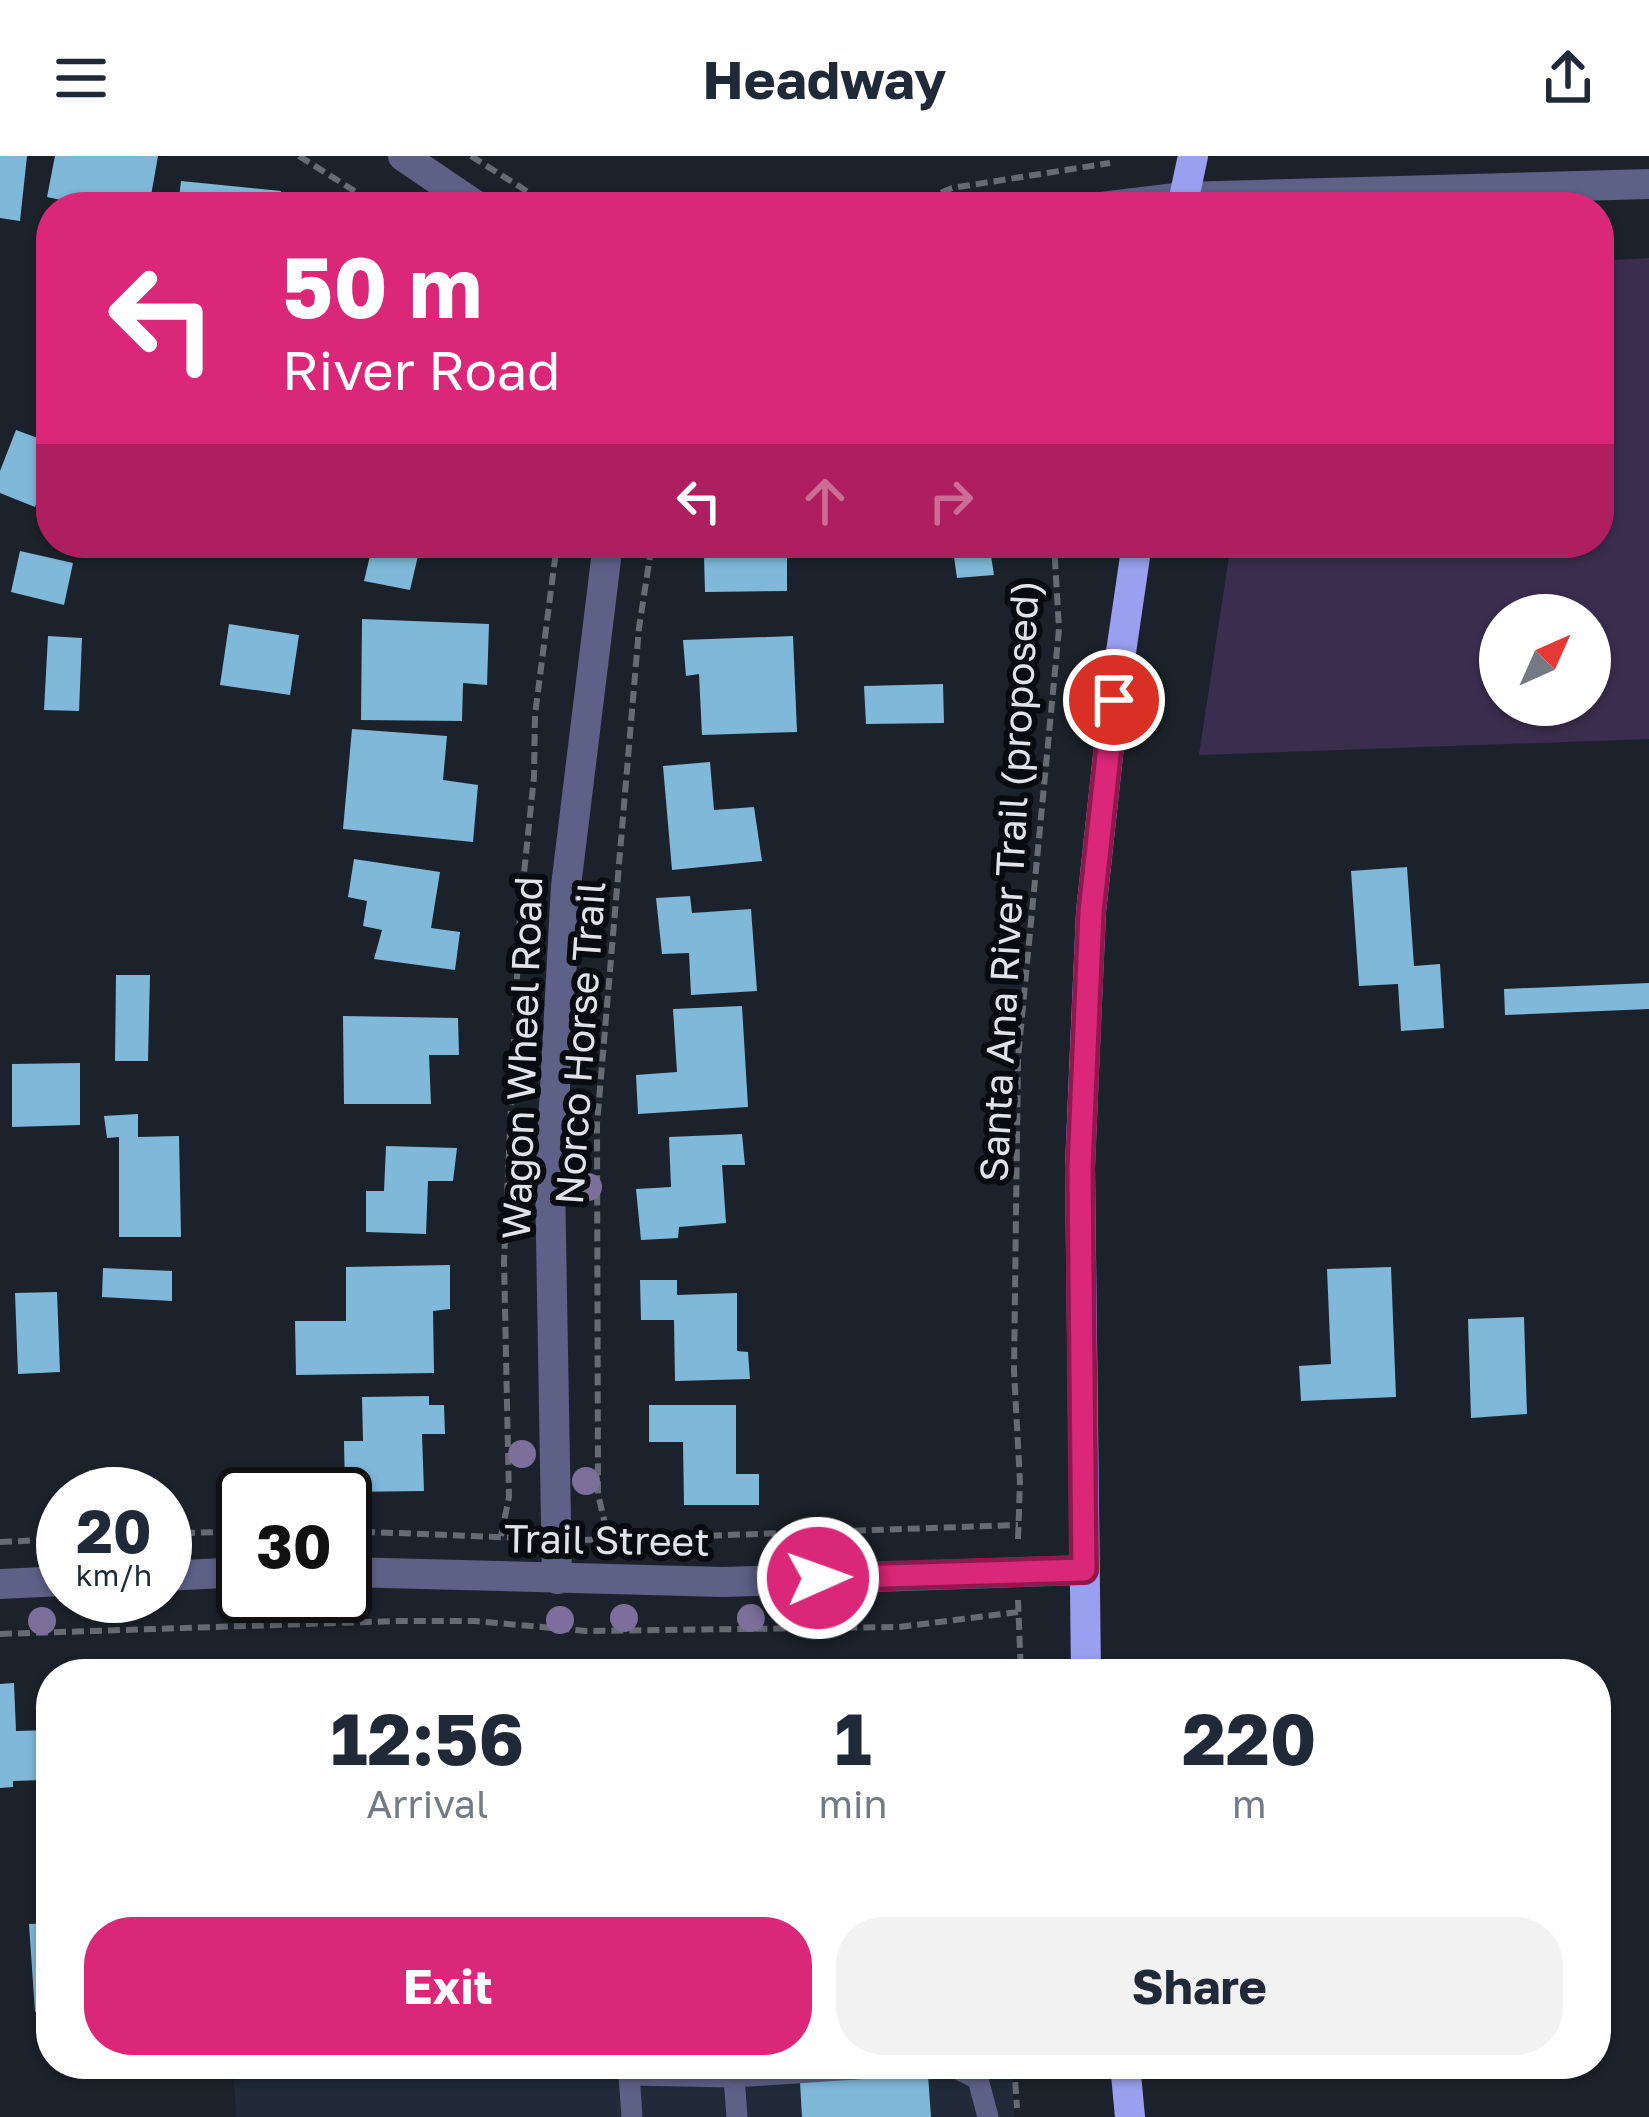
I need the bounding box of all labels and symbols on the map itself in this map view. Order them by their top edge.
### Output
street label: Santa Ana River Trail (proposed) [969,579,1048,1183]
north arrow [1479,594,1611,726]
pin [1063,649,1165,751]
street label: Wagon Wheel Road [492,876,551,1240]
street label: Norco Horse Trail [545,880,614,1206]
speed limit sign: 30 [216,1467,372,1623]
street label: Trail Street [504,1514,710,1565]
position arrow [755,1515,881,1641]

